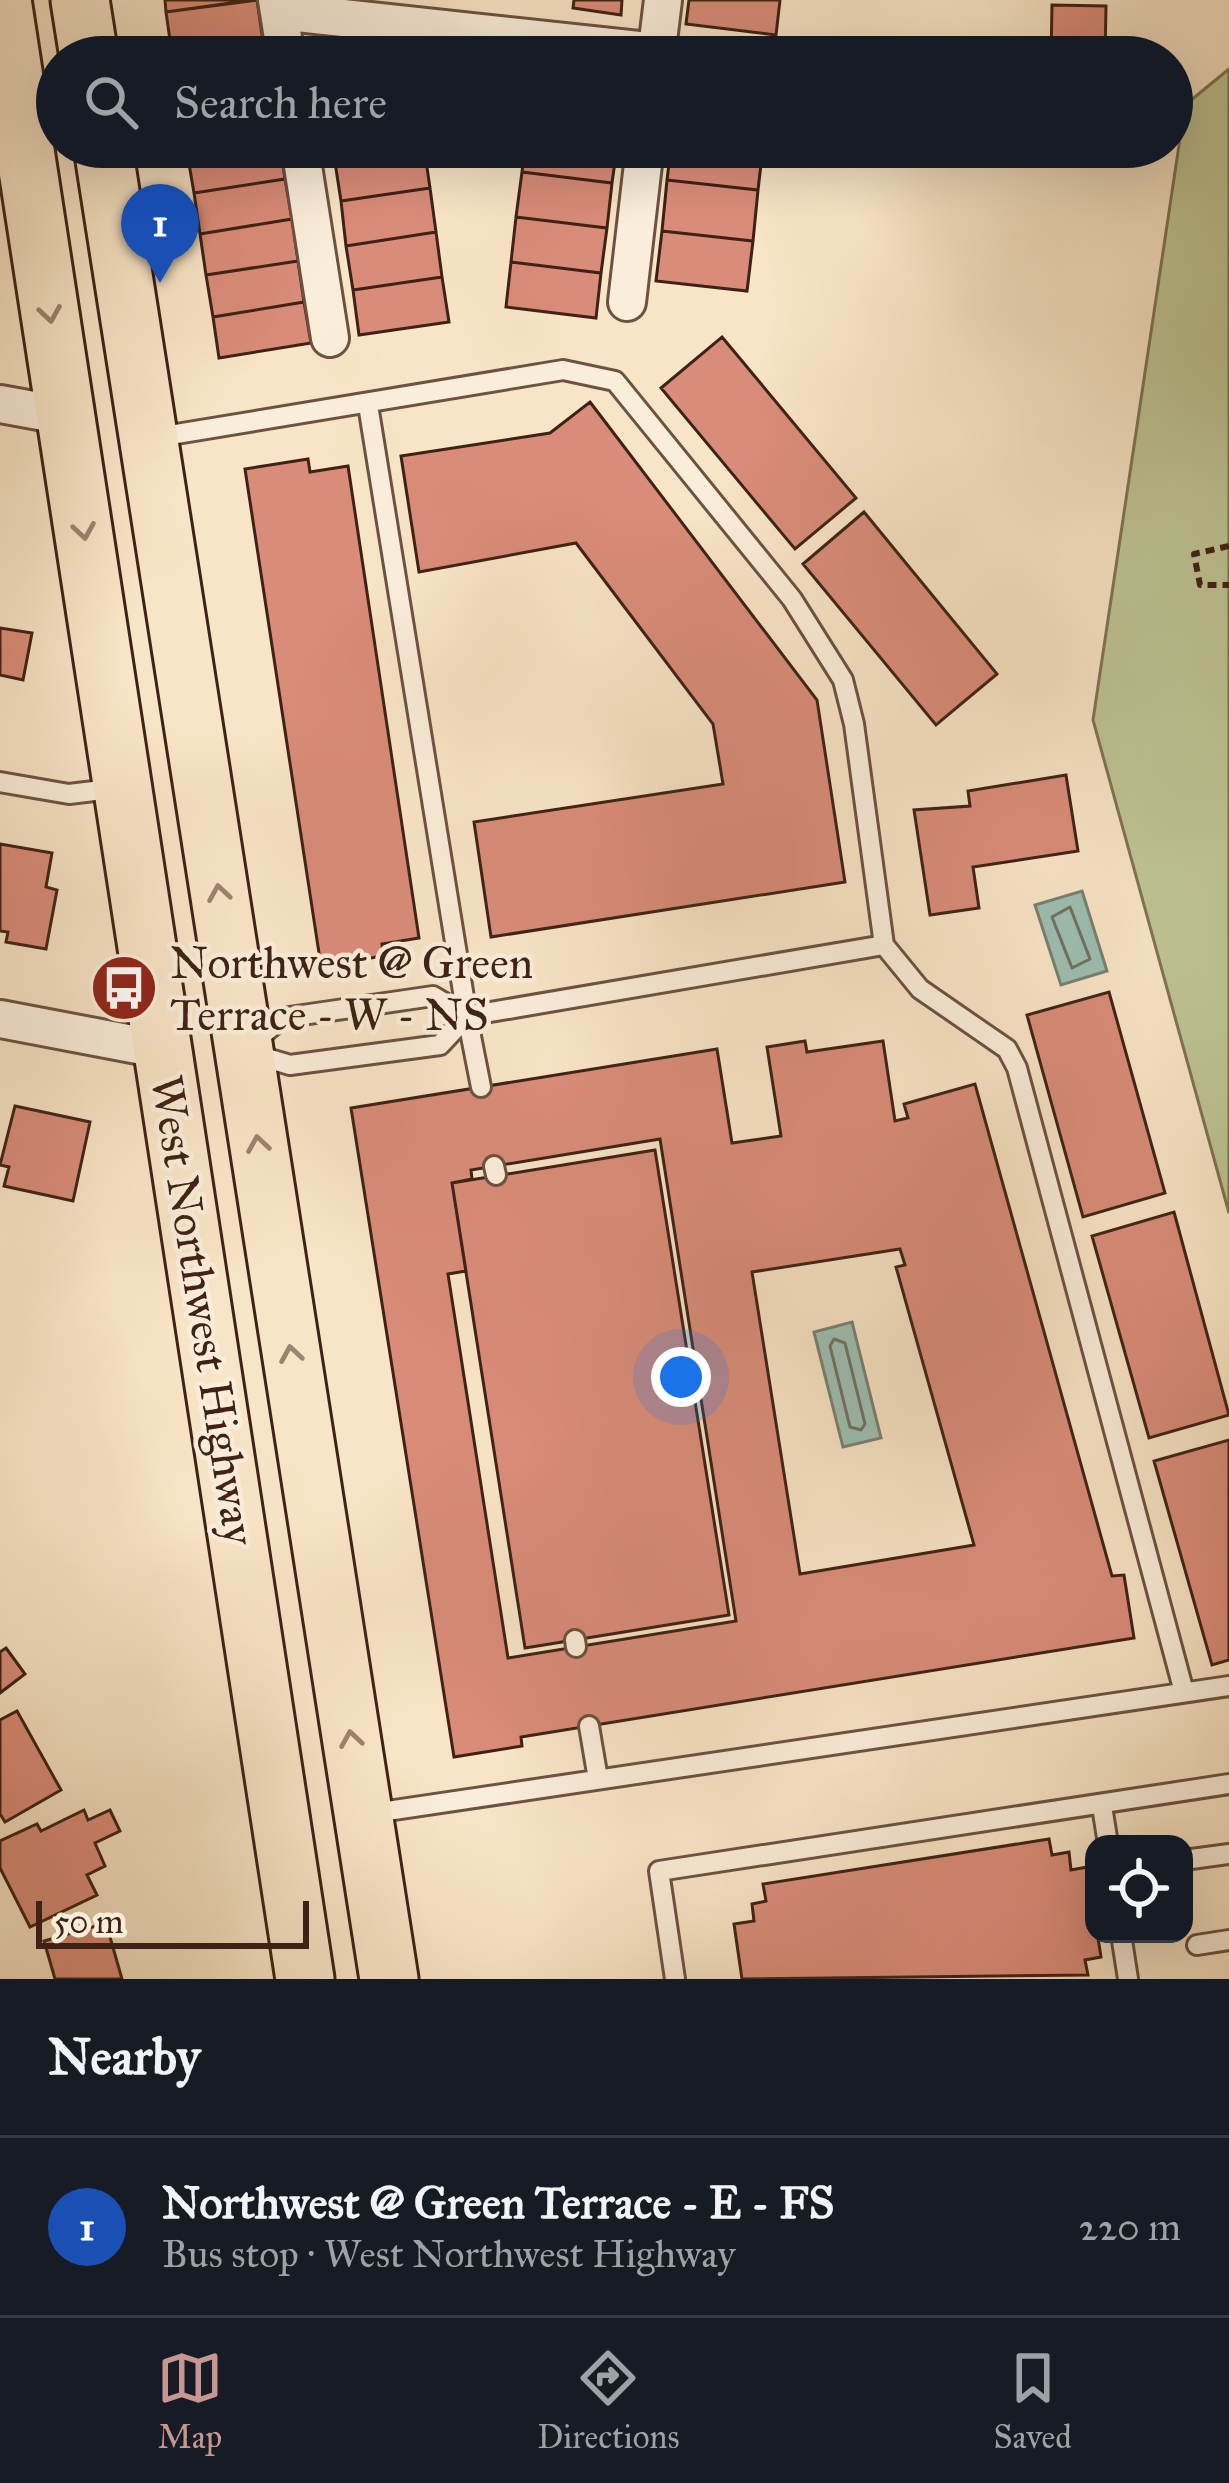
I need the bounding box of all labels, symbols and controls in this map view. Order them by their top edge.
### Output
search box [36,36,1193,168]
icon: search [78,69,144,135]
text: Search here [174,75,387,130]
pin: 1 [121,184,199,283]
one-way arrow [36,304,61,324]
one-way arrow [70,522,96,541]
one-way arrow [207,884,233,903]
place label: Northwest @ Green Terrace - W - NS [170,935,533,1042]
bus stop icon: Northwest @ Green Terrace - W - NS [89,953,159,1023]
street label: West Northwest Highway [139,1071,268,1550]
one-way arrow [246,1134,272,1154]
one-way arrow [279,1344,305,1363]
your location [651,1347,711,1407]
one-way arrow [339,1729,365,1749]
map controls [1085,1835,1193,1943]
button: locate [1085,1835,1193,1943]
scale bar [36,1895,309,1948]
text: 50 m [54,1902,123,1942]
text: Nearby [48,2026,200,2088]
text: Northwest @ Green Terrace - E - FS [162,2175,834,2230]
text: 1 [79,2203,95,2251]
text: 220 m [1079,2203,1181,2251]
text: Bus stop · West Northwest Highway [162,2230,736,2278]
tab: Map [157,2345,223,2457]
tab: Directions [537,2345,679,2457]
tab: Saved [994,2345,1072,2457]

